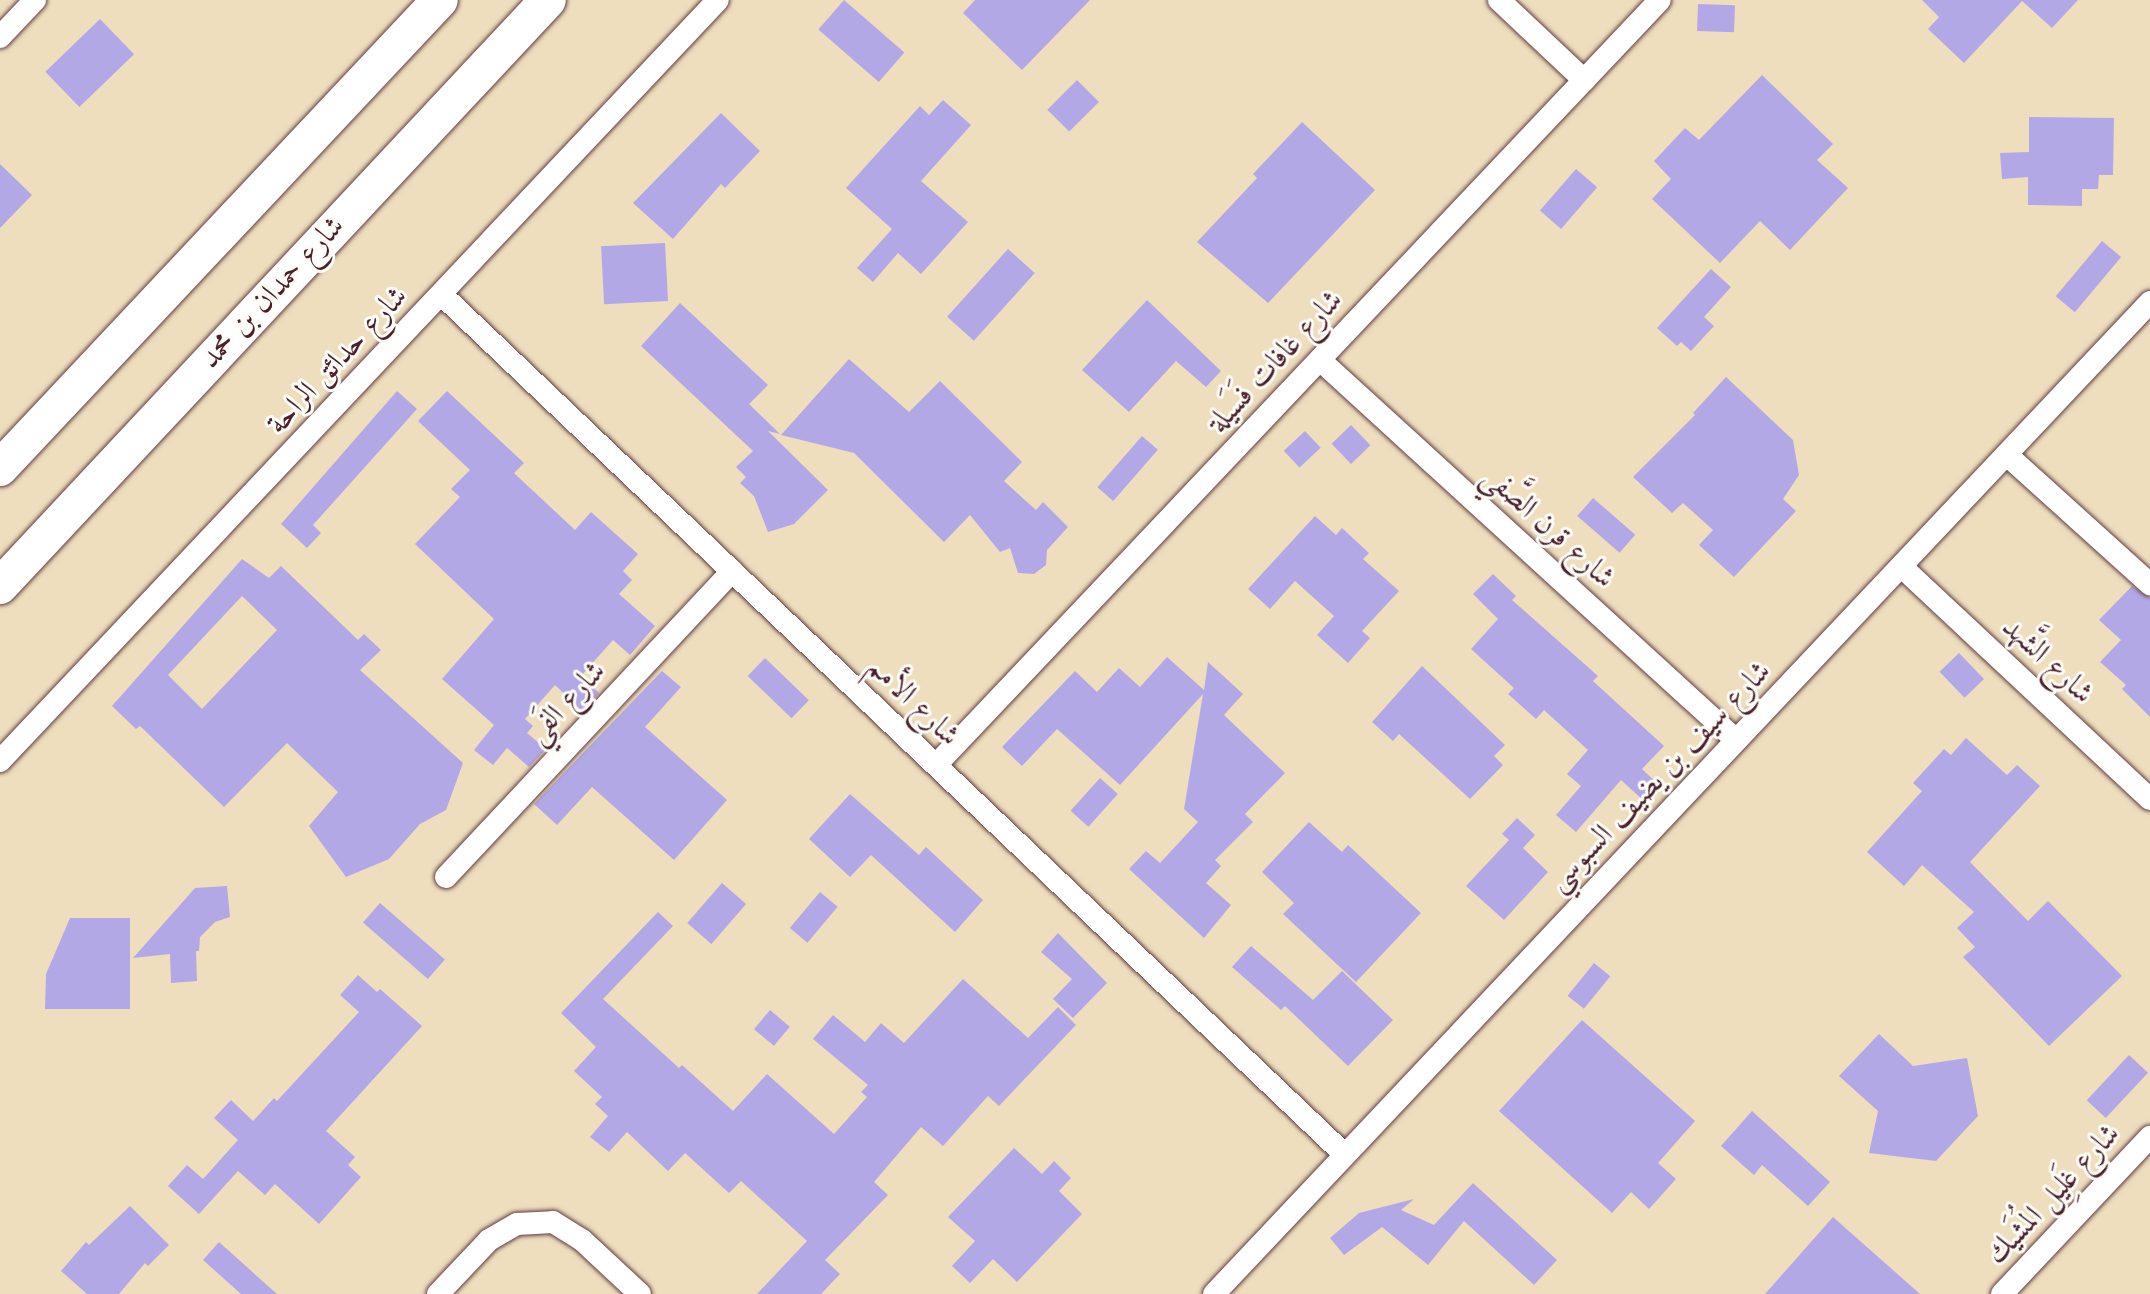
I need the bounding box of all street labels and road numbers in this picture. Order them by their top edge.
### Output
street label: شارع حمدان بن محمد [193,209,353,377]
street label: شارع حدائق الراحة [260,279,416,443]
street label: شارع غافات فَسَيلة [1201,283,1351,441]
street label: شارع قرن الصَّفي [1474,459,1622,597]
street label: شارع الشَّهد [1994,610,2100,712]
street label: شارع الأمم [860,650,966,754]
street label: شارع الفَي [520,654,614,752]
street label: شارع سيف بن يضيف السبوسي [1541,654,1779,900]
street label: شارع غَلِيل المُشَيك [1980,1117,2128,1273]

